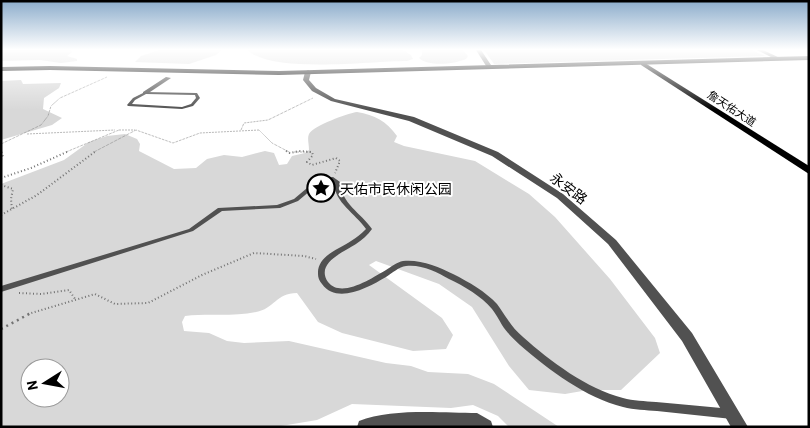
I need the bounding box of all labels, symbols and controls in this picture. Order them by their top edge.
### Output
street label: 詹天佑大道 [705,88,759,128]
street label: 永安路 [547,169,591,207]
place icon: 天佑市民休闲公园 [306,173,336,203]
place label: 天佑市民休闲公园 [340,180,452,197]
north arrow [20,358,70,408]
text: N [23,379,41,392]

